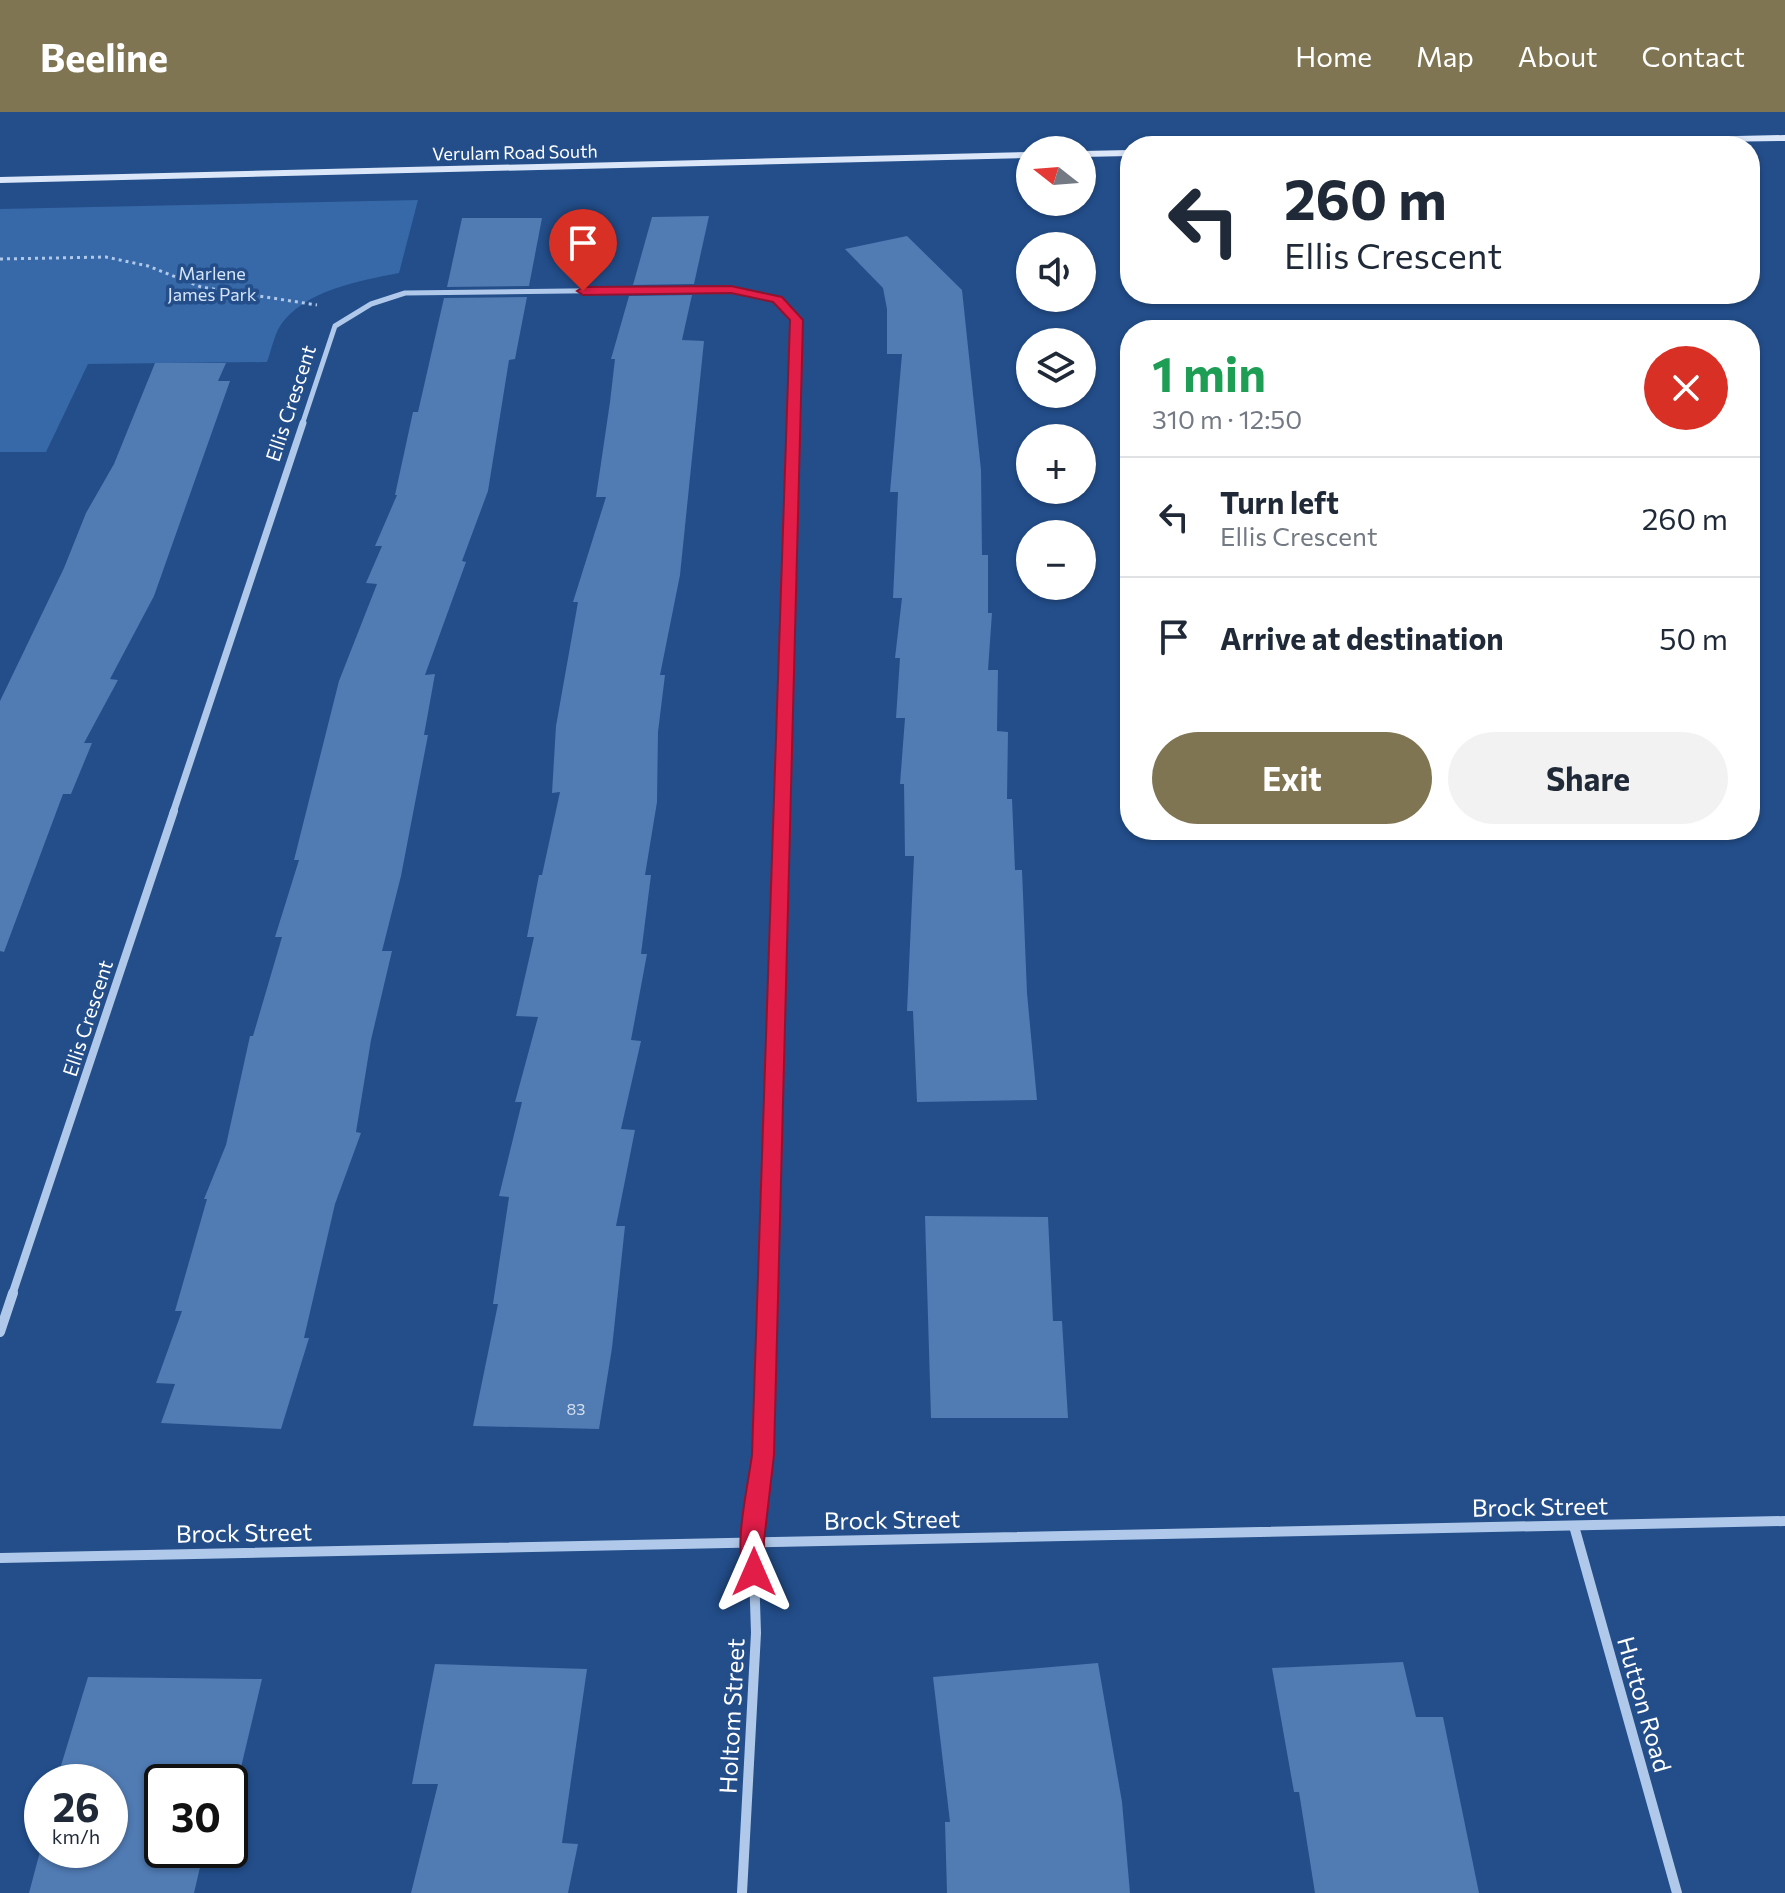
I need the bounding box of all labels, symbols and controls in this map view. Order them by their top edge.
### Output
text: Beeline [40,33,168,80]
text: Home [1295,39,1372,73]
text: Map [1416,39,1474,73]
text: About [1518,39,1598,73]
text: Contact [1642,39,1745,73]
north arrow [1016,136,1096,216]
map controls [1016,136,1096,600]
street label: Verulam Road South [432,140,598,164]
text: 260 m [1284,163,1447,232]
icon: left [1152,168,1256,272]
pin [549,209,617,291]
icon: arrive [561,221,605,265]
button: sound [1016,232,1096,312]
text: Ellis Crescent [1284,232,1502,276]
park label: Marlene James Park [167,262,257,305]
button: layers [1016,328,1096,408]
street label: Ellis Crescent [260,342,320,464]
text: 1 min [1152,343,1266,402]
button: close [1644,346,1728,430]
text: 310 m · 12:50 [1152,403,1302,434]
button: + [1016,424,1096,504]
text: Turn left [1220,483,1339,520]
icon: left [1152,495,1196,539]
text: 260 m [1642,499,1728,536]
button: − [1016,520,1096,600]
text: Ellis Crescent [1220,520,1378,551]
icon: arrive [1152,615,1196,659]
text: Arrive at destination [1220,619,1504,656]
text: 50 m [1659,619,1728,656]
button: Exit [1152,732,1432,824]
button: Share [1448,732,1728,824]
street label: Ellis Crescent [57,957,117,1079]
house number: 83 [567,1399,585,1418]
street label: Brock Street [1472,1490,1609,1522]
street label: Brock Street [824,1503,961,1535]
street label: Brock Street [176,1516,313,1548]
position arrow [712,1530,796,1614]
street label: Hutton Road [1612,1633,1678,1775]
street label: Holtom Street [712,1637,750,1795]
speed limit sign: 30 [144,1764,248,1868]
text: 26 [52,1781,100,1830]
text: km/h [52,1824,100,1848]

